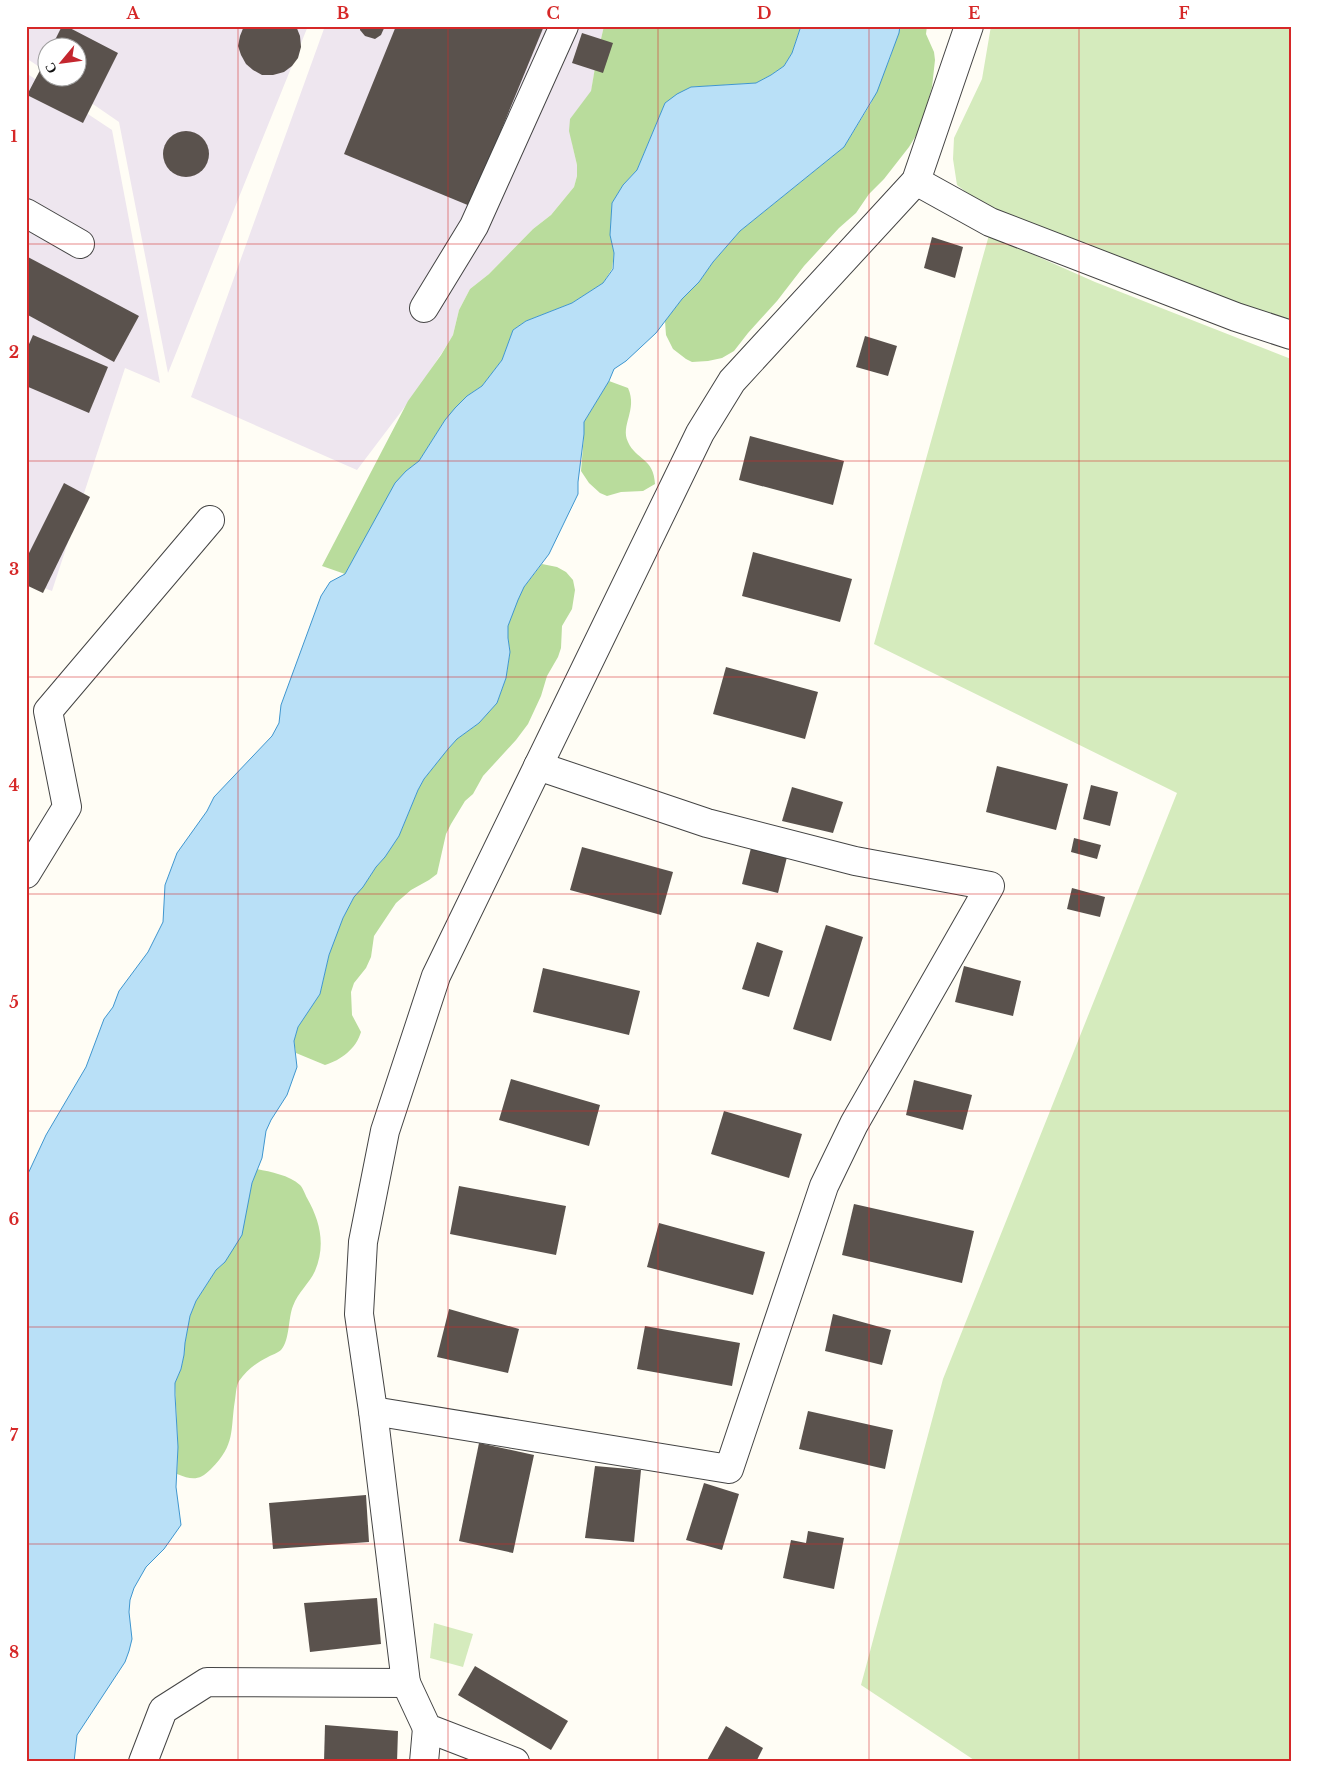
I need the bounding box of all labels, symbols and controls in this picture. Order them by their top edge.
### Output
text: A [126,3,141,23]
text: B [337,3,350,23]
text: C [546,3,560,23]
text: D [757,3,771,23]
text: E [968,3,980,23]
text: F [1178,3,1190,23]
north arrow [38,38,88,88]
text: С [40,60,61,77]
text: 1 [11,126,18,146]
text: 2 [9,342,19,362]
text: 3 [9,559,19,579]
text: 4 [9,775,19,795]
text: 5 [9,992,19,1012]
text: 6 [9,1209,20,1229]
text: 7 [10,1425,19,1445]
text: 8 [9,1642,19,1662]

